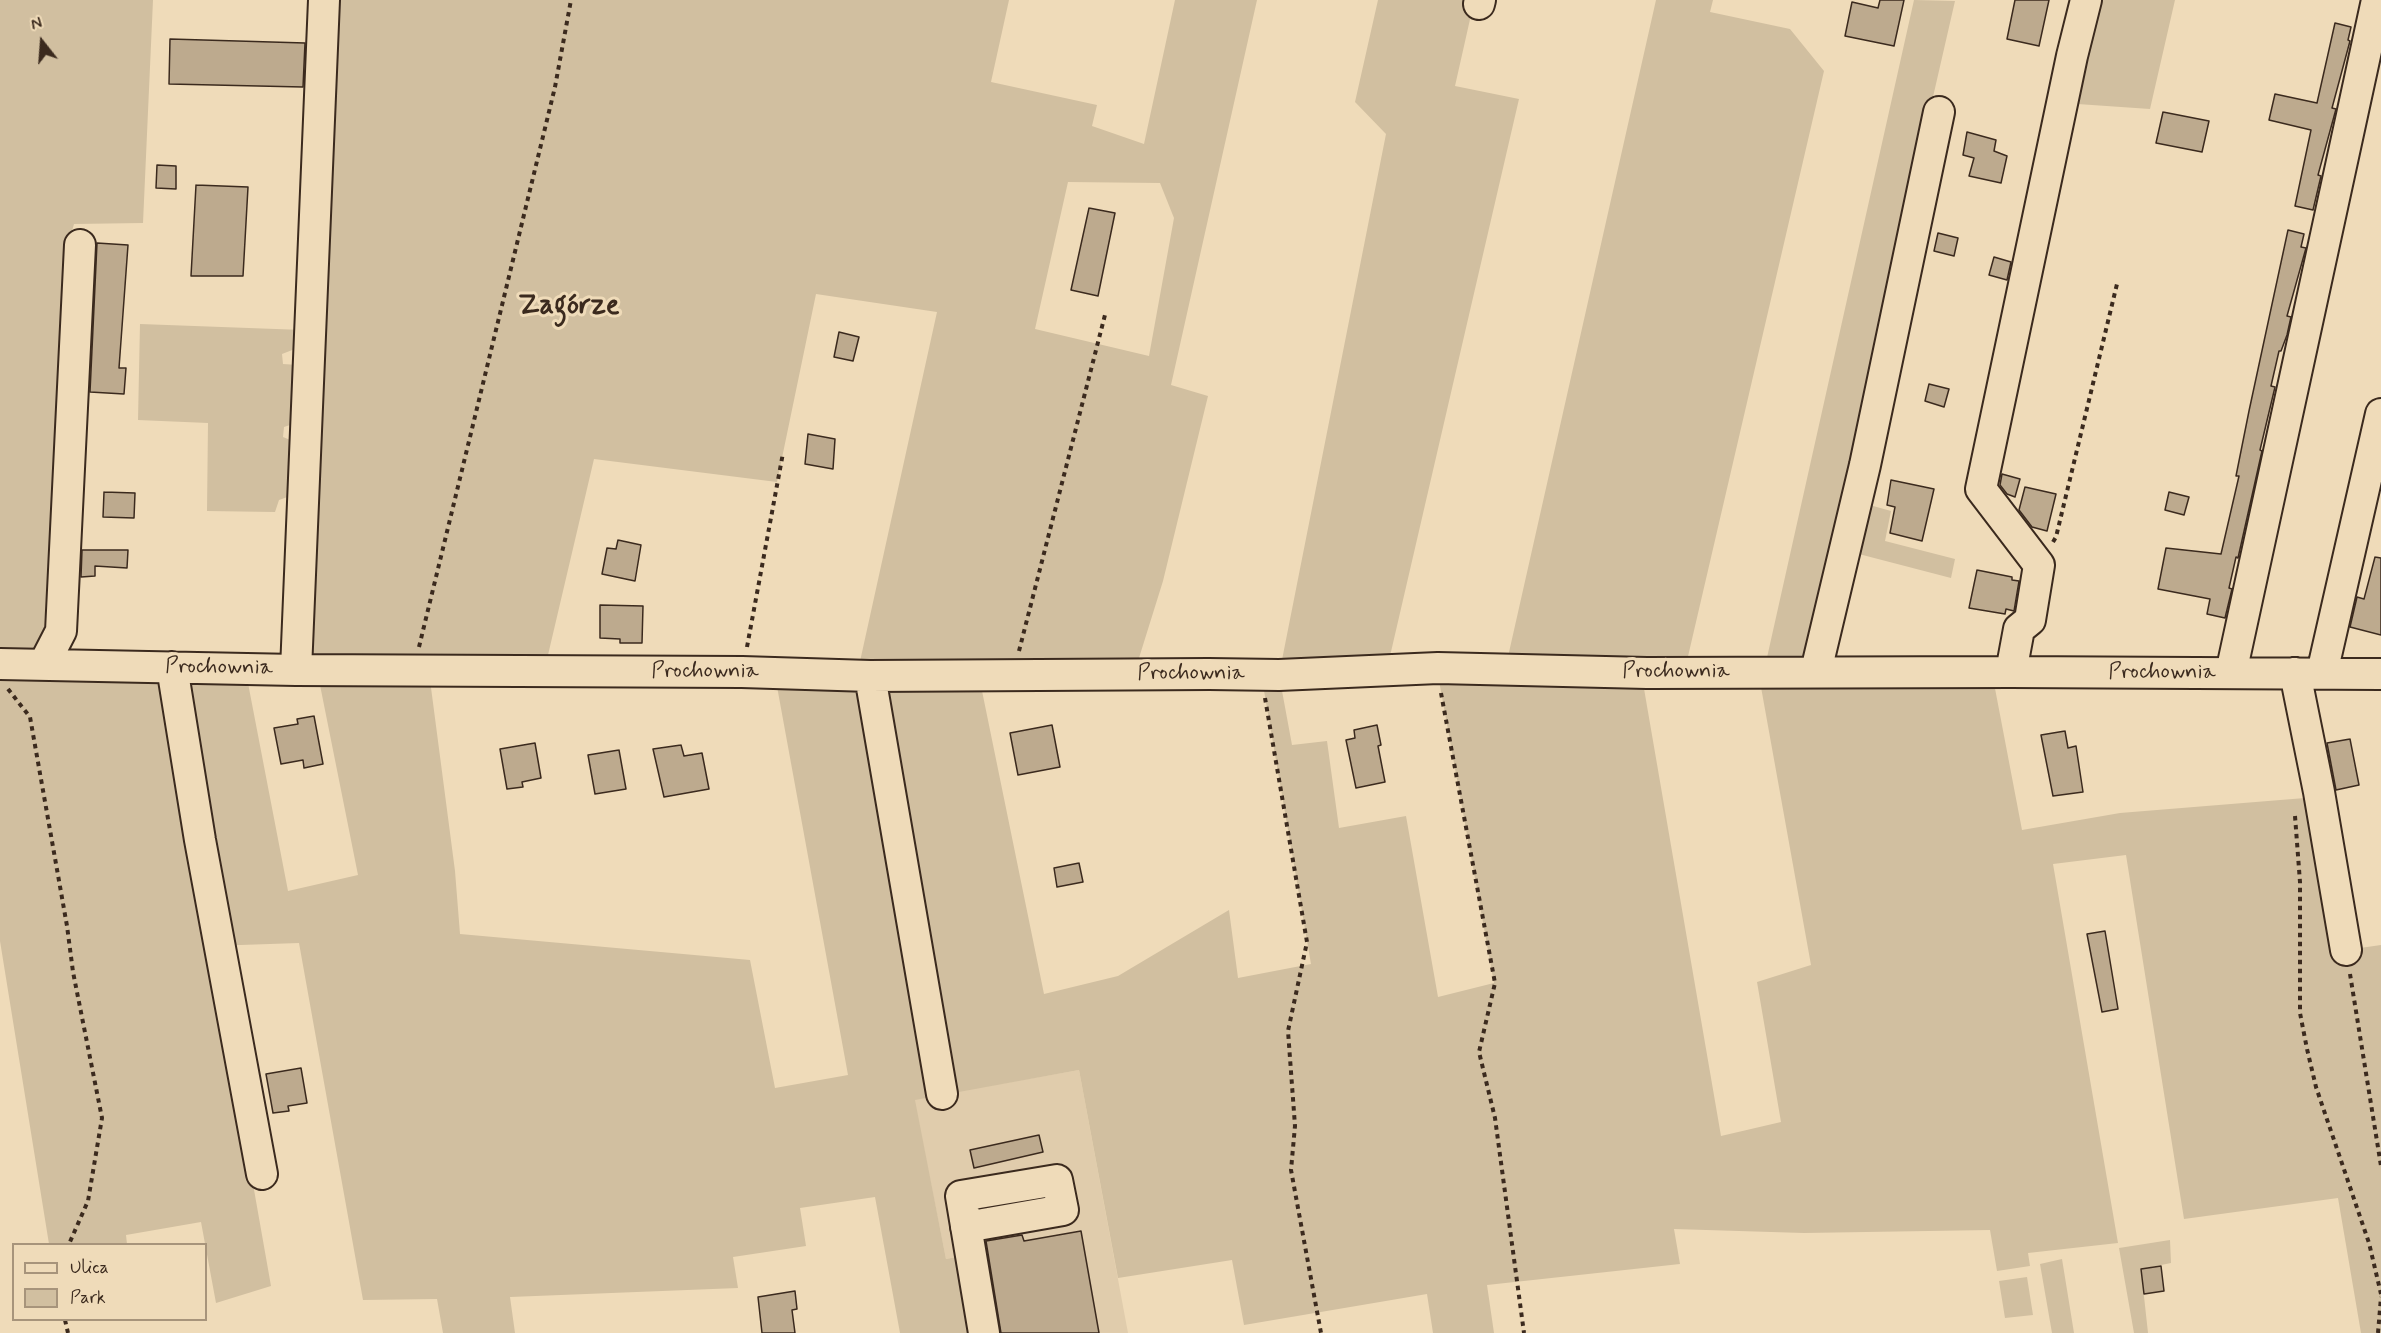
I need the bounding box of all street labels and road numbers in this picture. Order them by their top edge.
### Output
street label: Prochownia [165,654,273,682]
street label: Prochownia [651,659,759,685]
street label: Prochownia [1622,659,1730,685]
street label: Prochownia [2108,660,2216,686]
street label: Prochownia [1137,661,1245,687]

